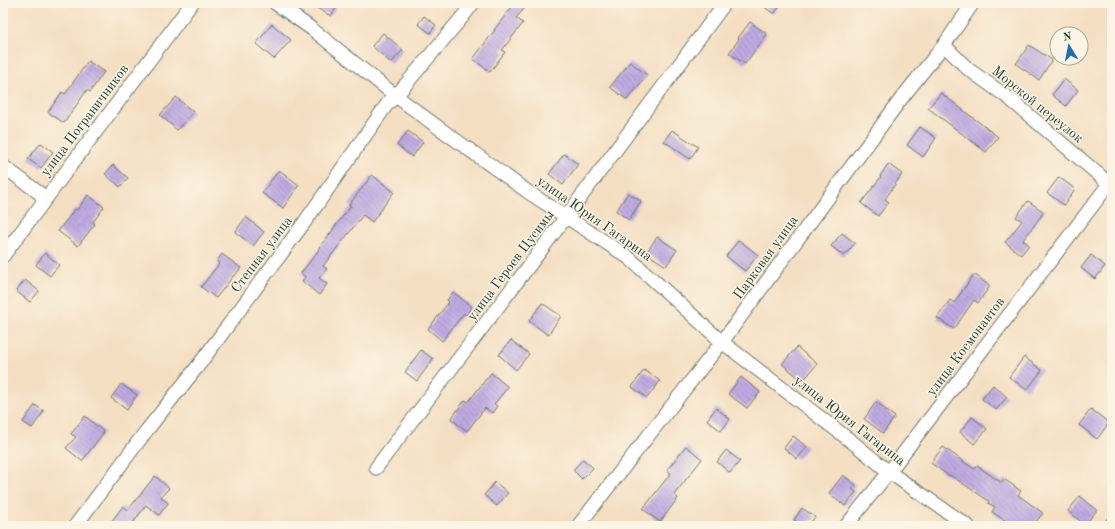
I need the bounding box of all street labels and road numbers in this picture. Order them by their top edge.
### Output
street label: улица Пограничников [38,62,132,179]
street label: Морской переулок [989,64,1086,146]
street label: улица Юрия Гагарина [534,174,655,264]
street label: улица Героев Цусимы [465,208,557,323]
street label: Парковая улица [731,213,801,302]
street label: Степная улица [229,214,295,295]
street label: улица Космонавтов [924,294,1008,399]
street label: улица Юрия Гагарина [791,373,908,469]

